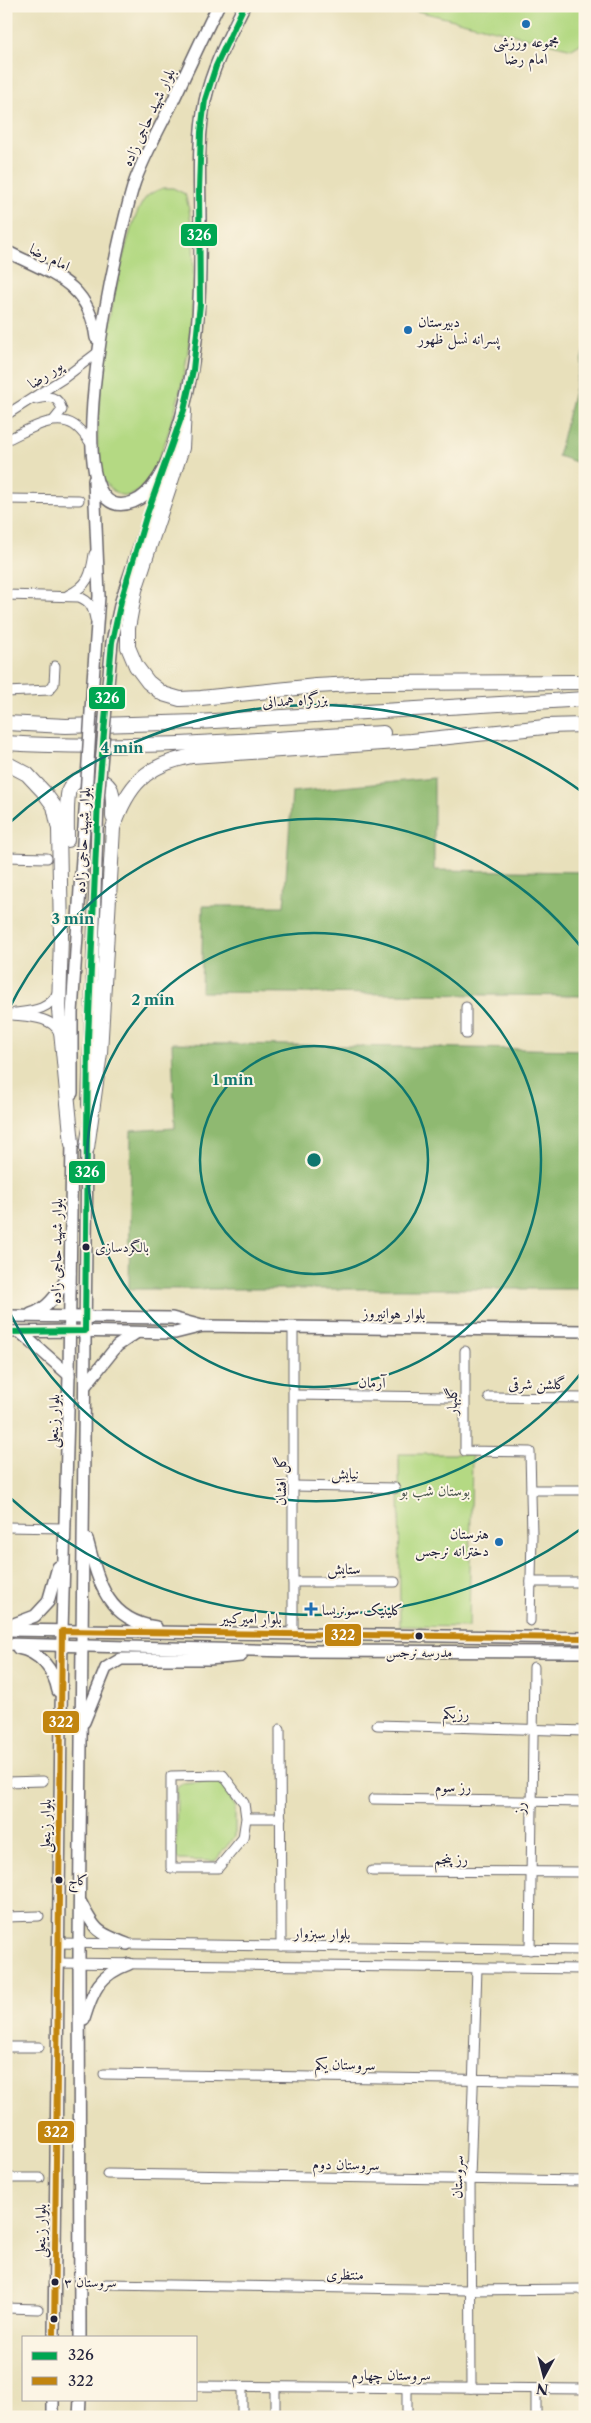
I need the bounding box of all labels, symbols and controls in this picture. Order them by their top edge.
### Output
marker: مجموعه ورزشی امام رضا [520,18,532,30]
place label: مجموعه ورزشی امام رضا [493,32,559,72]
street label: بلوار شهید حاجی زاده [117,65,180,169]
line badge: 326 [180,223,218,247]
text: 326 [187,226,211,244]
street label: امام رضا [25,239,74,279]
place label: دبیرستان پسرانه نسل ظهور [416,312,500,350]
marker: دبیرستان پسرانه نسل ظهور [402,324,414,336]
street label: پور رضا [24,355,68,394]
line badge: 326 [88,686,126,710]
text: 326 [95,689,119,707]
street label: بزرگراه همدانی [262,689,329,711]
text: 4 min [100,738,144,757]
street label: بلوار شهید حاجی زاده [70,786,95,893]
text: 3 min [52,909,95,928]
text: 2 min [131,990,175,1009]
text: 1 min [212,1070,254,1089]
centre of rings [305,1151,323,1169]
line badge: 326 [68,1160,106,1184]
text: 326 [75,1163,99,1181]
street label: بلوار شهید حاجی زاده [46,1198,67,1304]
place label: بالگردسازی [95,1238,149,1257]
marker: بالگردسازی [81,1242,91,1252]
street label: بلوار هوانیروز [360,1303,426,1323]
street label: آرمان [358,1372,387,1392]
street label: گلشن شرقی [508,1374,566,1394]
street label: گلبهار [442,1387,462,1417]
street label: بلوار زینعلی [43,1393,65,1449]
street label: گل افشان [271,1456,291,1506]
street label: نیایش [331,1463,359,1484]
park label: بوستان شب بو [398,1481,470,1501]
place label: هنرستان دخترانه نرجس [415,1524,489,1561]
marker: هنرستان دخترانه نرجس [493,1536,505,1548]
street label: ستایش [327,1559,361,1579]
place label: کلینیک سونریسا [322,1600,403,1619]
marker: کلینیک سونریسا [304,1602,318,1616]
street label: بلوار امیرکبیر [218,1608,282,1628]
line badge: 322 [324,1623,362,1647]
text: 322 [331,1626,355,1644]
marker: مدرسه نرجس [414,1631,424,1641]
place label: مدرسه نرجس [386,1643,452,1662]
street label: رزیکم [442,1703,470,1728]
line badge: 322 [42,1710,80,1734]
text: 322 [49,1713,73,1731]
street label: رز سوم [435,1777,471,1800]
street label: بلوار زینعلی [35,1799,57,1853]
street label: رز [509,1802,529,1816]
street label: رز پنجم [434,1849,468,1873]
place label: کاج [68,1871,88,1893]
marker: کاج [54,1875,64,1885]
street label: بلوار سبزوار [291,1923,351,1943]
street label: سروستان یکم [314,2054,376,2079]
line badge: 322 [37,2120,75,2144]
text: 322 [44,2123,68,2141]
street label: سروستان دوم [312,2154,380,2178]
street label: سروستان [447,2155,468,2199]
street label: بلوار زینعلی [30,2204,52,2258]
street label: منتظری [326,2264,364,2285]
place label: سروستان ۳ [64,2273,117,2292]
marker: سروستان ۳ [50,2277,60,2287]
unlabelled marker [49,2314,59,2324]
legend [22,2336,198,2400]
text: 326 [68,2345,94,2364]
north arrow [518,2350,568,2400]
street label: سروستان چهارم [351,2365,431,2388]
text: 322 [68,2371,94,2390]
text: N [535,2379,550,2399]

